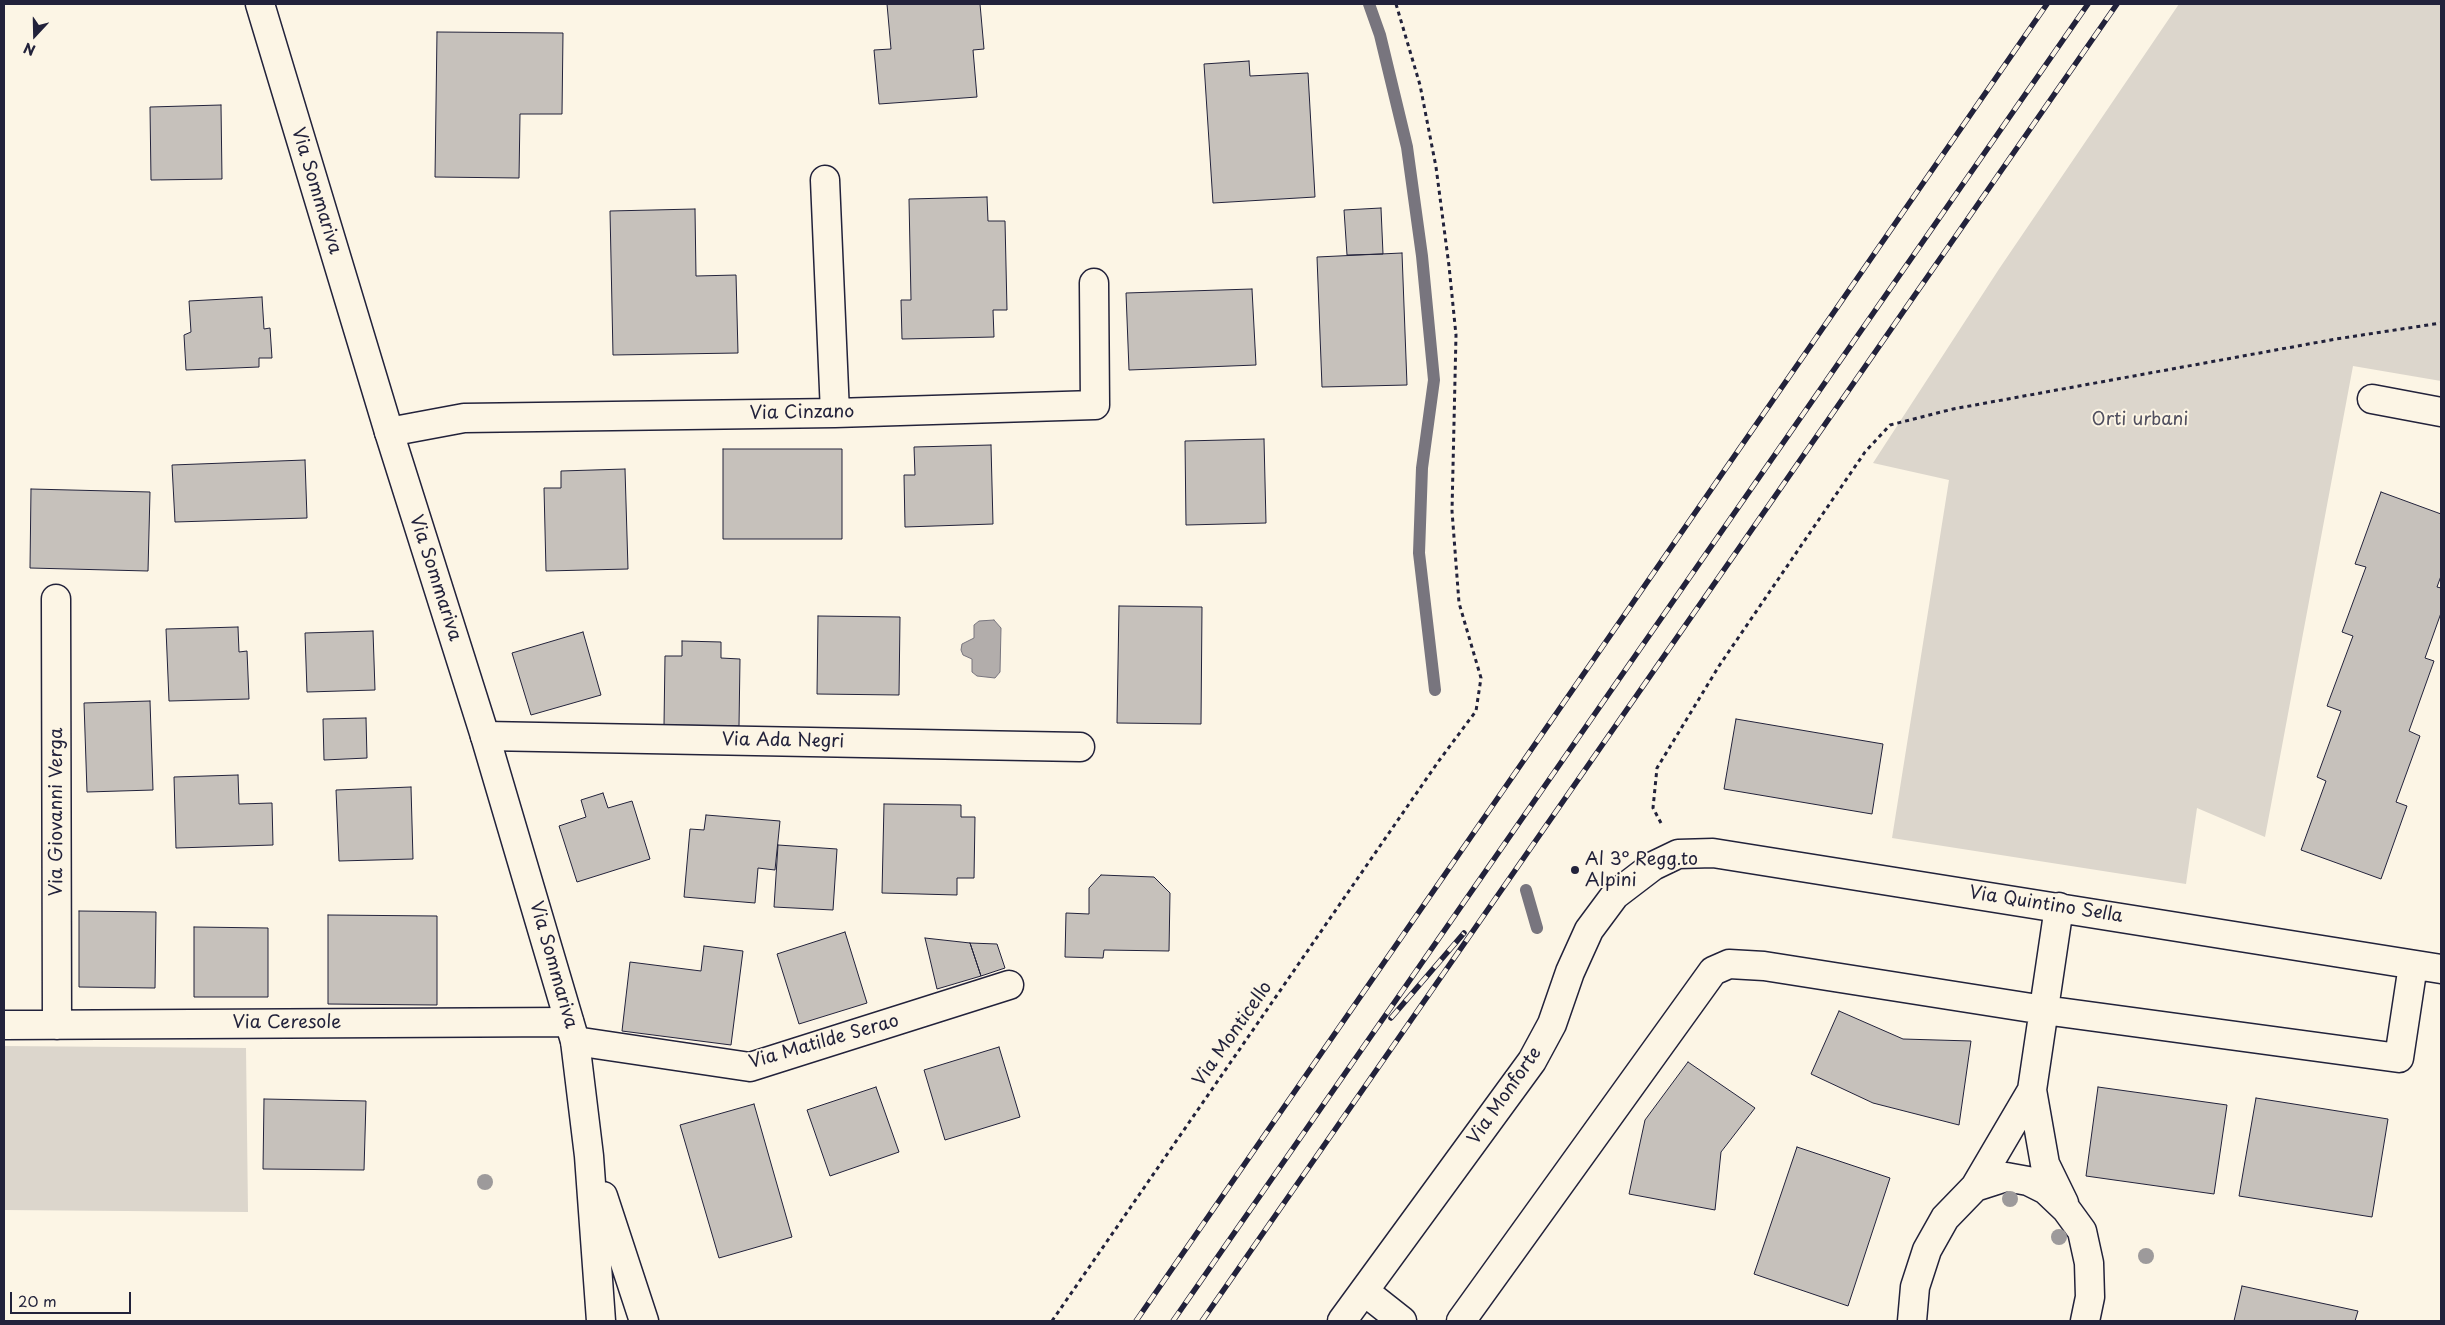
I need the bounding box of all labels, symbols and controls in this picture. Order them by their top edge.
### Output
north arrow [10,10,60,60]
text: N [21,38,38,61]
street label: Via Sommariva [286,125,346,257]
street label: Via Cinzano [750,401,854,425]
park label: Orti urbani [2092,409,2188,431]
street label: Via Sommariva [404,512,466,644]
street label: Via Giovanni Verga [46,728,68,896]
street label: Via Ada Negri [722,729,844,753]
place label: Al 3° Regg.to Alpini [1585,849,1698,892]
marker: Al 3° Regg.to Alpini [1569,864,1581,876]
street label: Via Quintino Sella [1968,882,2124,928]
street label: Via Sommariva [525,899,581,1031]
street label: Via Monticello [1189,978,1277,1090]
street label: Via Matilde Serao [747,1010,901,1074]
street label: Via Ceresole [233,1012,341,1034]
street label: Via Monforte [1464,1043,1546,1149]
scale bar [12,1282,134,1314]
text: 20 m [18,1289,57,1312]

